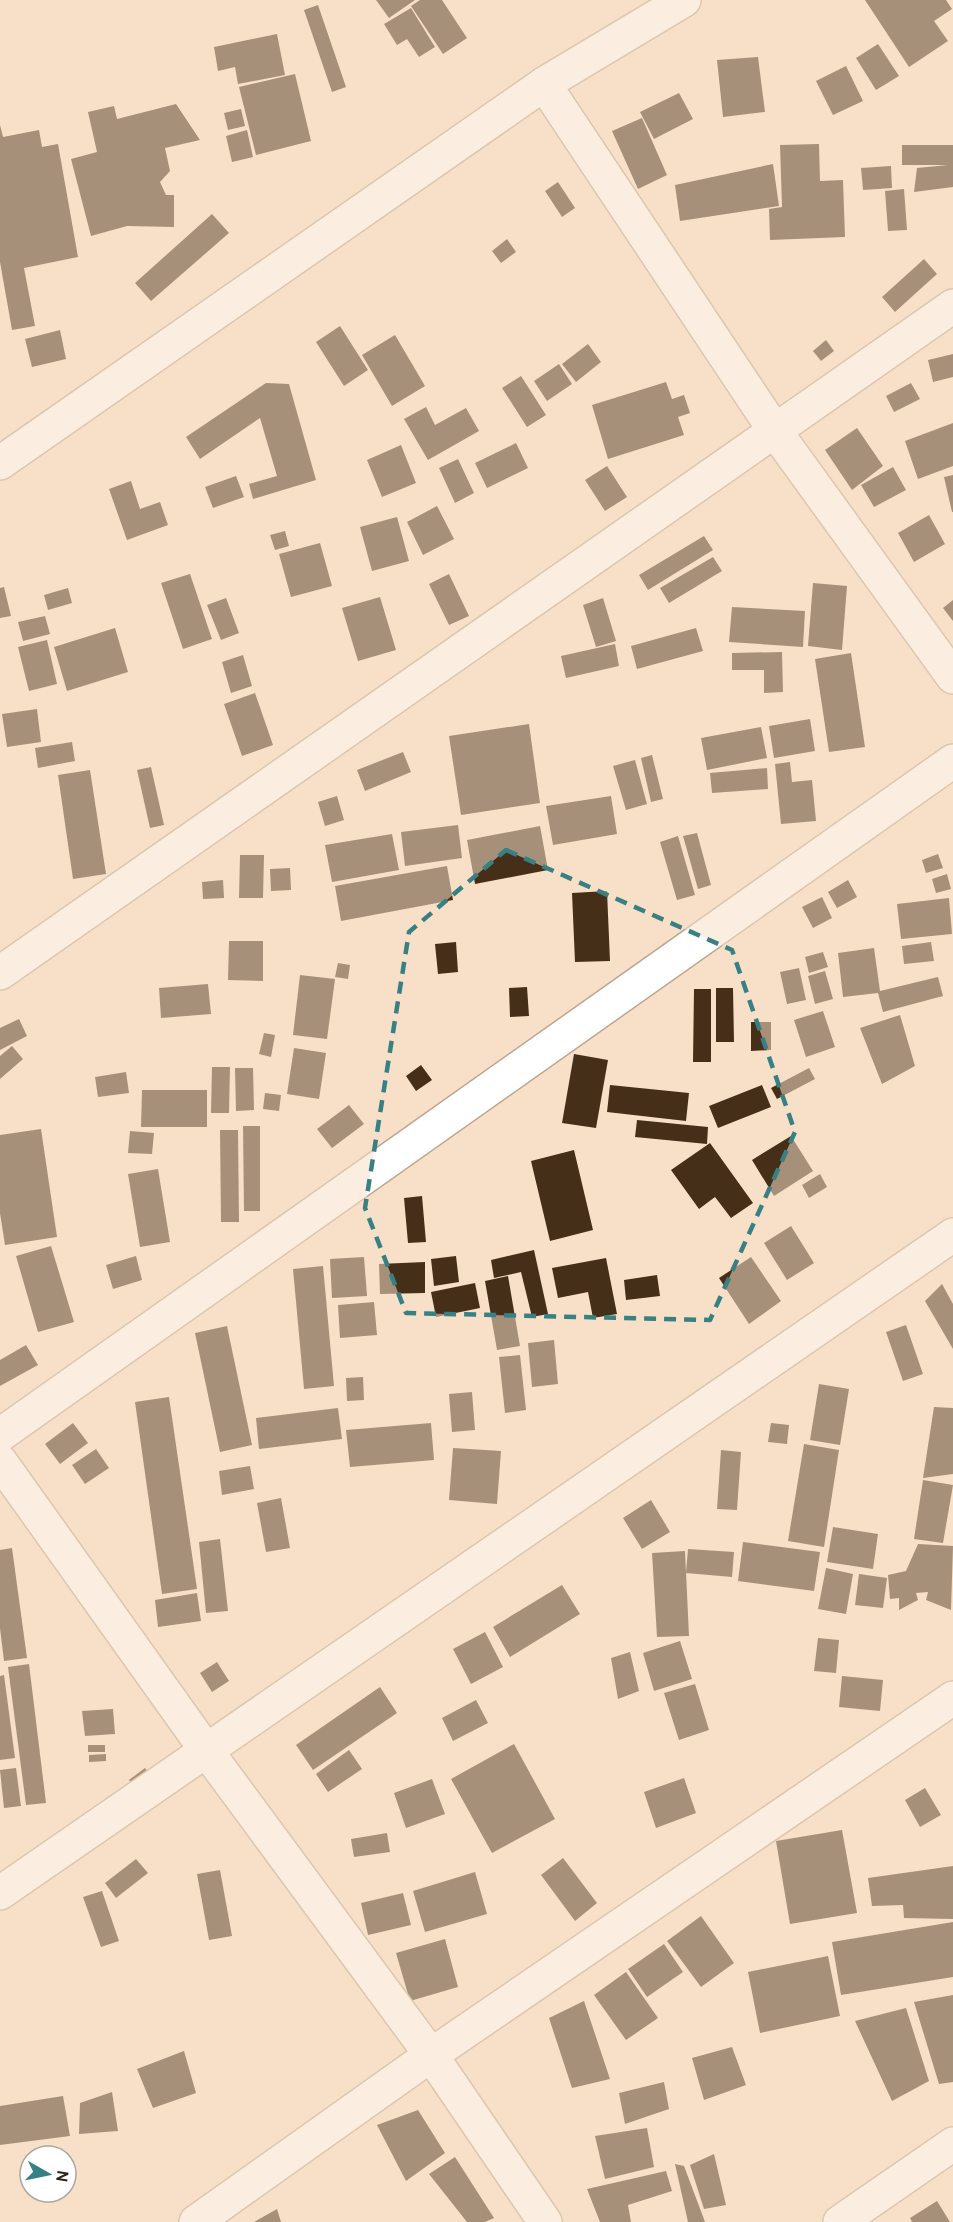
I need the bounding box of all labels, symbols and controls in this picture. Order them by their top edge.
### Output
north arrow [18,2144,78,2204]
text: N [50,2169,72,2183]

